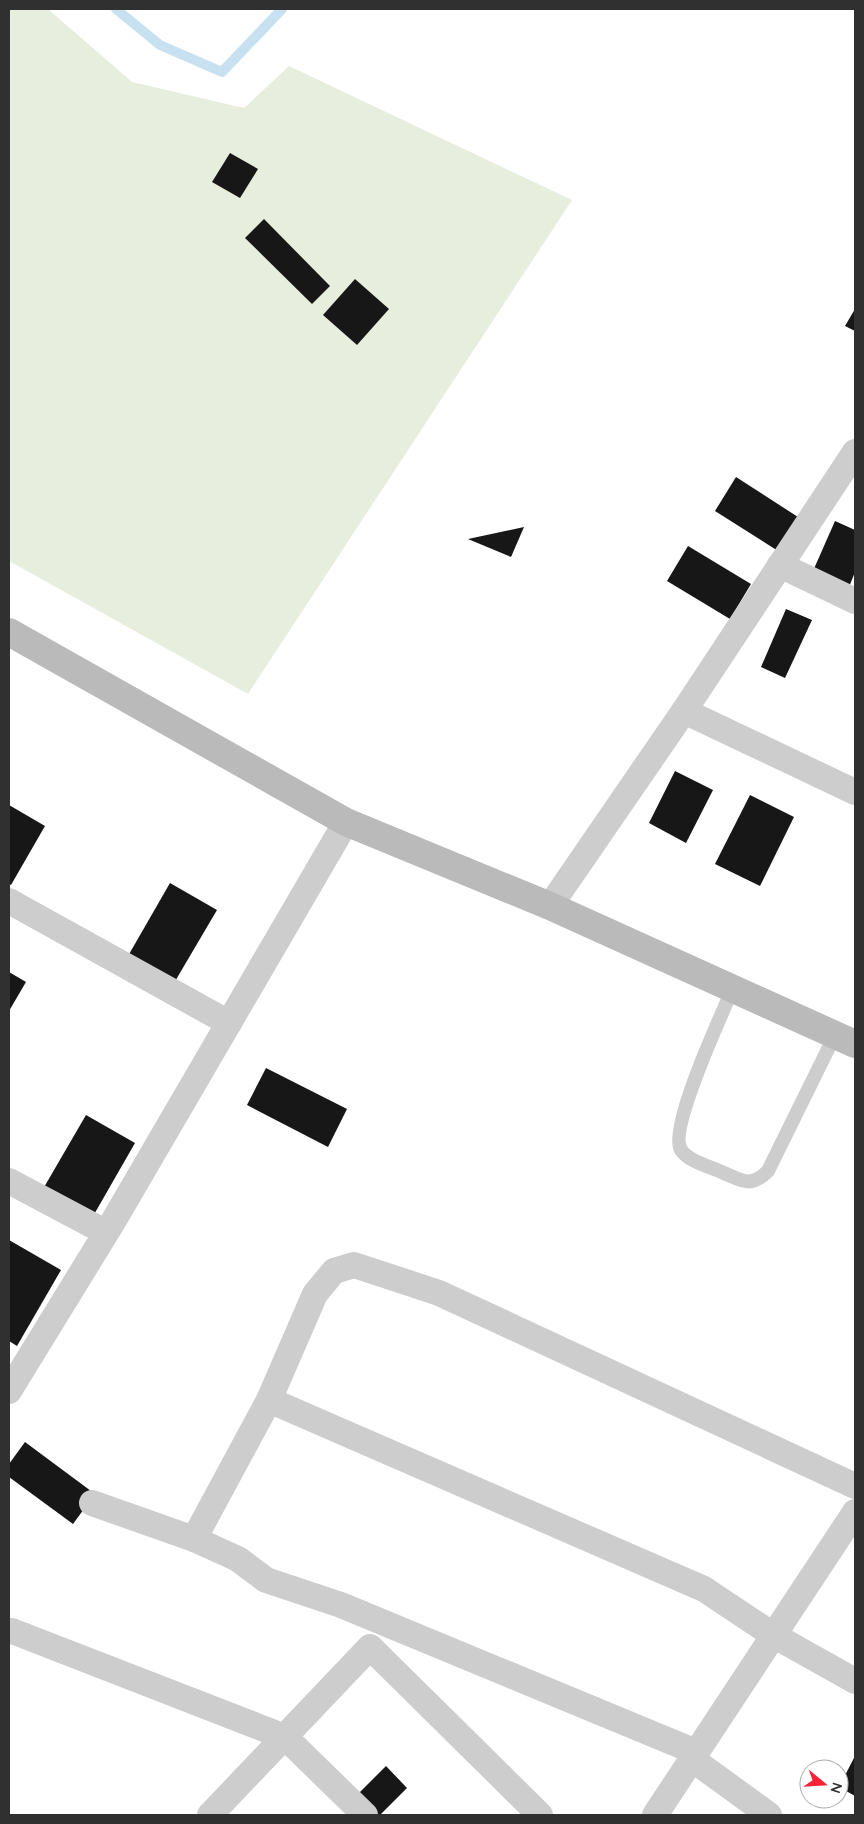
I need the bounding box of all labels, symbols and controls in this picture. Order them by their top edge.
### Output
north arrow [799,1759,849,1809]
text: N [826,1780,847,1796]

